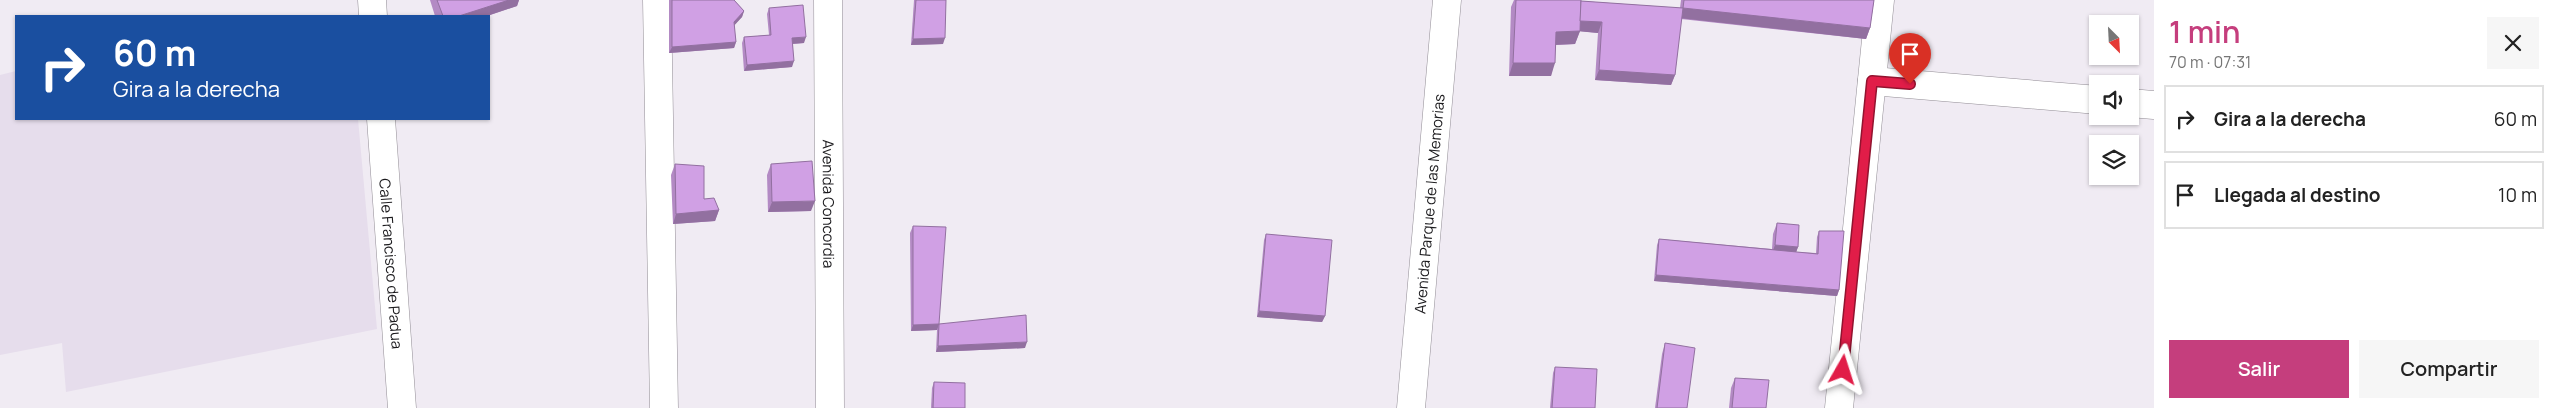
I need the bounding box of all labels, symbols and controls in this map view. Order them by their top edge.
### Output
text: 1 min [2169,11,2241,52]
north arrow [2089,15,2139,65]
map controls [2089,15,2139,185]
button: close [2487,17,2539,69]
text: 60 m [113,29,196,77]
pin [1889,33,1931,84]
icon: right [30,35,95,100]
icon: arrive [1896,40,1924,68]
text: 70 m · 07:31 [2169,51,2251,73]
text: Gira a la derecha [113,74,280,104]
button: sound [2089,75,2139,125]
street label: Avenida Parque de las Memorias [1409,93,1449,315]
icon: right [2171,105,2199,133]
text: Gira a la derecha [2214,106,2366,132]
text: 60 m [2494,106,2537,132]
button: layers [2089,135,2139,185]
street label: Avenida Concordia [818,139,840,269]
street label: Calle Francisco de Padua [375,178,408,350]
icon: arrive [2171,181,2199,209]
text: Llegada al destino [2214,182,2381,208]
text: 10 m [2498,182,2537,208]
button: Salir [2169,340,2349,398]
button: Compartir [2359,340,2539,398]
position arrow [1816,343,1868,395]

